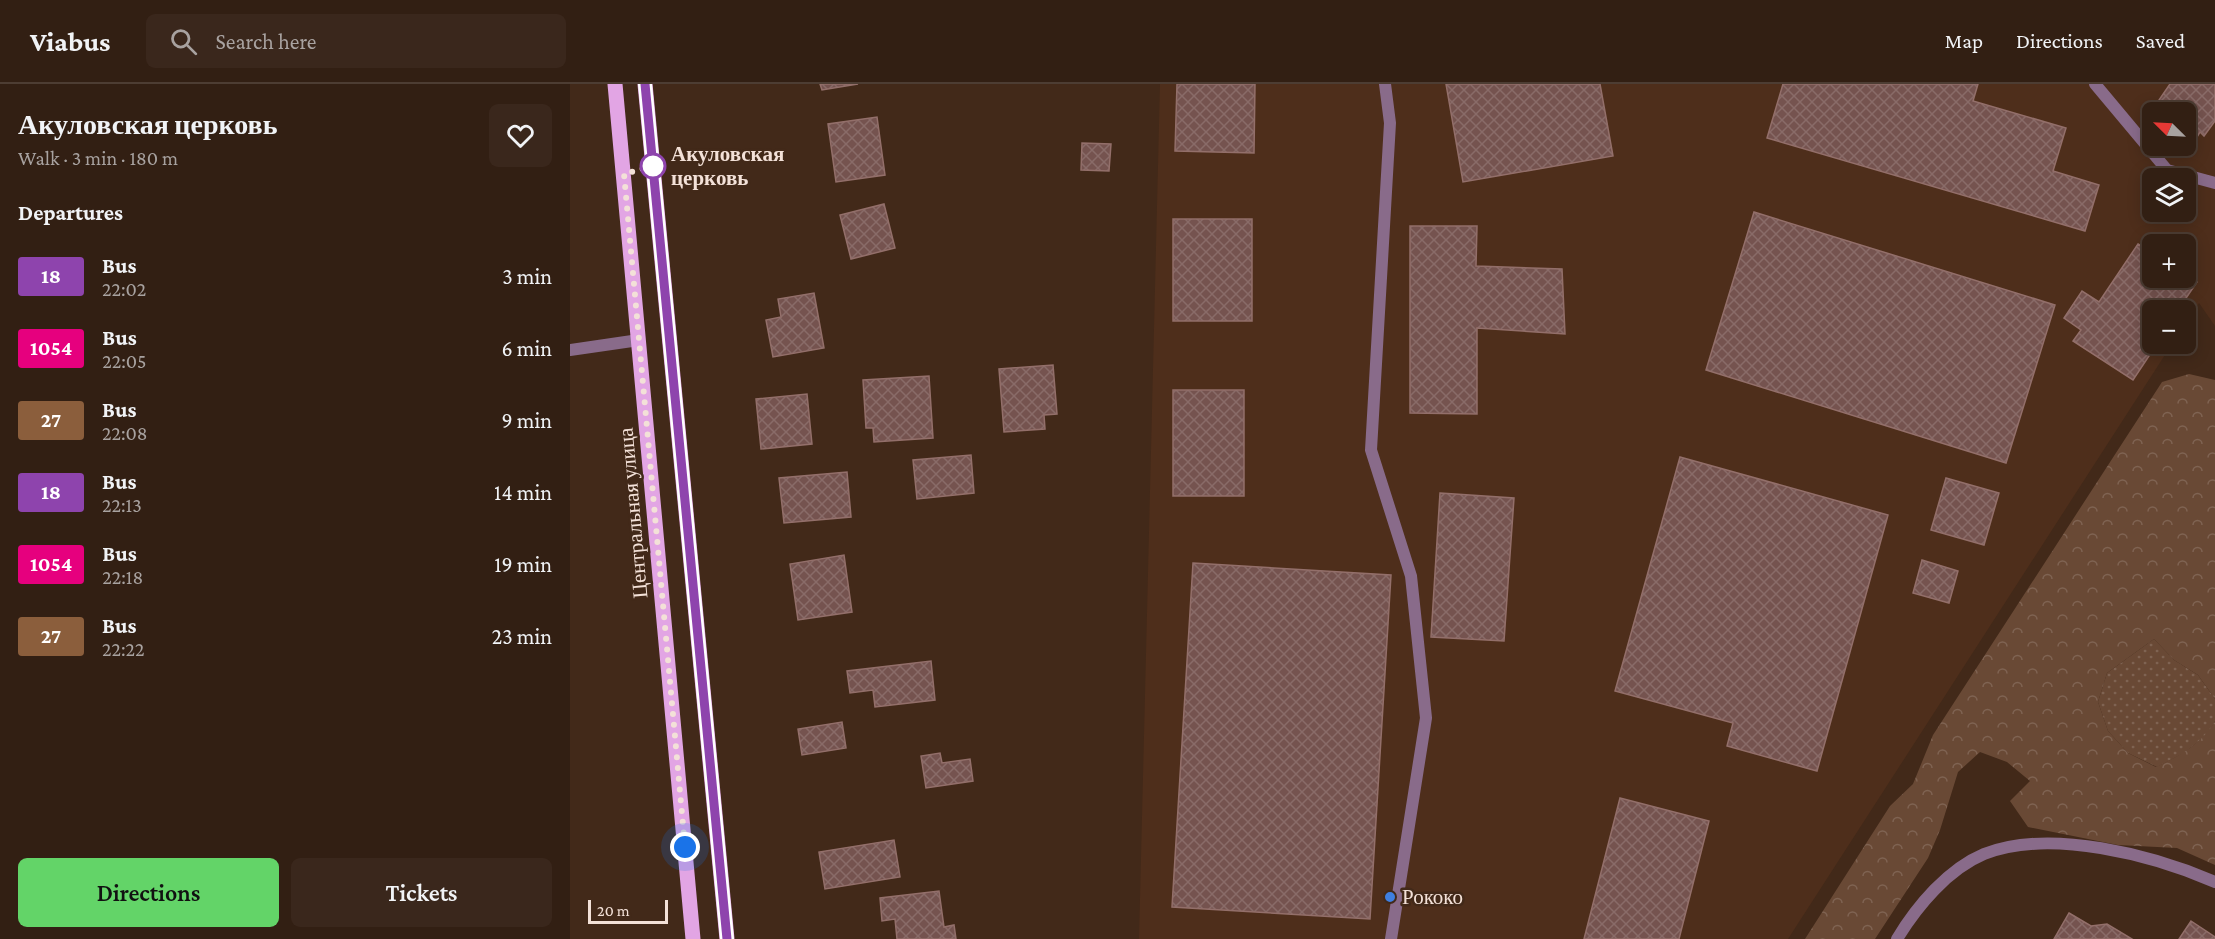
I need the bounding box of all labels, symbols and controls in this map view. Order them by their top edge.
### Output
search box [146,14,566,68]
icon: search [167,25,200,58]
text: Viabus [30,26,110,57]
text: Search here [215,29,316,54]
text: Map [1945,29,1983,53]
text: Directions [2016,29,2103,53]
text: Saved [2136,29,2185,53]
north arrow [2142,102,2196,156]
map controls [2142,102,2196,354]
button: heart [489,104,552,167]
text: Акуловская церковь [18,109,277,140]
place label: Акуловская церковь [671,142,784,190]
text: Walk · 3 min · 180 m [18,147,178,169]
marker: Акуловская церковь [640,153,666,179]
button: layers [2142,168,2196,222]
text: Departures [18,200,123,225]
button: + [2142,234,2196,288]
text: Bus [102,253,136,278]
text: 18 [41,264,61,288]
text: 3 min [502,264,552,289]
text: 22:02 [102,278,146,300]
button: − [2142,300,2196,354]
text: Bus [102,325,137,350]
text: 1054 [30,336,72,360]
text: 6 min [501,336,552,361]
text: 22:05 [102,350,147,372]
text: Bus [102,397,136,422]
text: 27 [41,408,61,432]
text: 9 min [501,408,552,433]
text: 22:08 [102,422,148,444]
street label: Центральная улица [614,426,652,599]
text: Bus [102,469,136,494]
text: 18 [41,480,61,504]
text: 14 min [494,480,552,505]
text: 22:13 [102,494,142,516]
text: Bus [102,541,137,566]
text: 1054 [30,552,72,576]
text: 19 min [494,552,552,577]
text: 22:18 [102,566,143,588]
text: Bus [102,613,136,638]
text: 27 [41,624,61,648]
text: 23 min [492,624,552,649]
text: 22:22 [102,638,145,660]
your location [670,832,700,862]
button: Directions [18,858,279,927]
button: Tickets [291,858,552,927]
place label: Рококо [1402,885,1463,909]
marker: Рококо [1383,890,1397,904]
scale bar [588,897,668,924]
text: 20 m [597,902,630,919]

